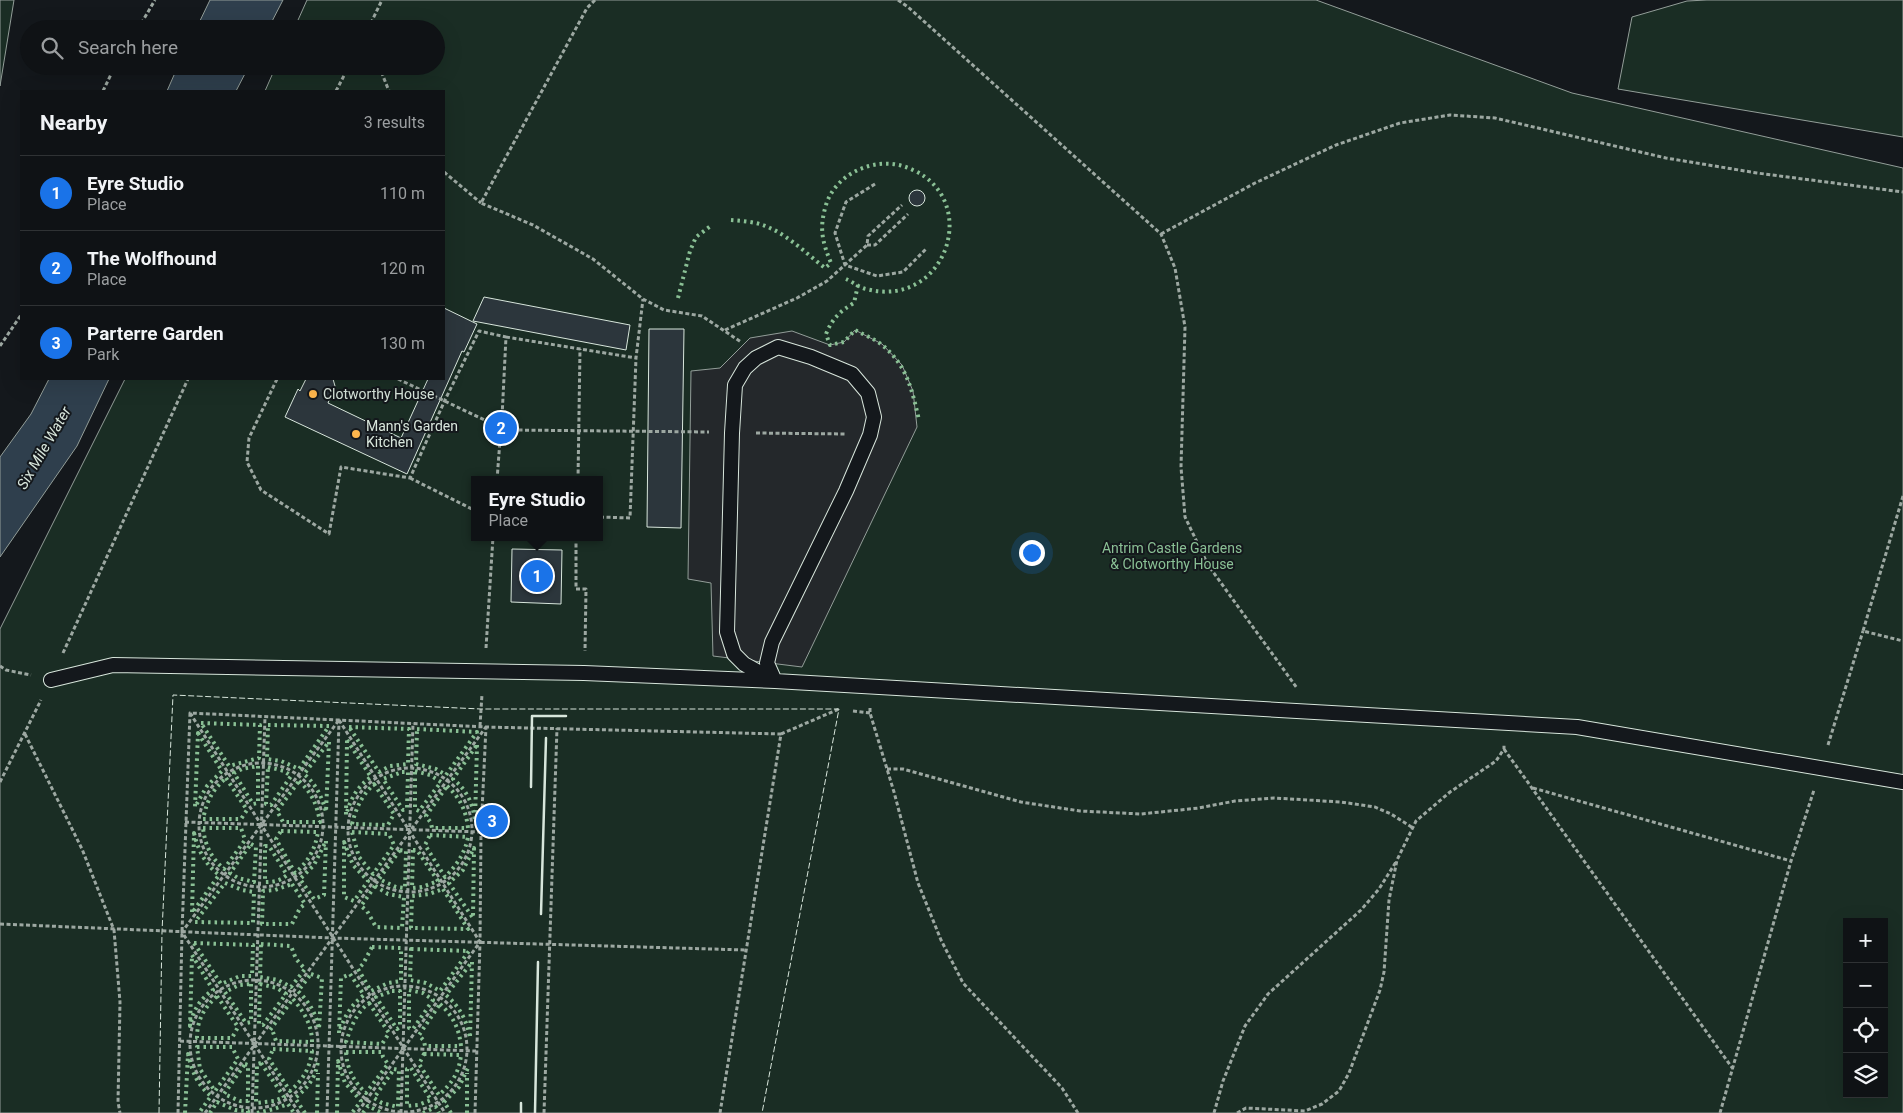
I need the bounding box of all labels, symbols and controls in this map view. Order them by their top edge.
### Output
search box [20,20,445,75]
icon: search [38,34,66,62]
text: Search here [78,36,178,59]
text: Nearby [40,111,107,135]
text: 3 results [364,113,425,132]
text: Eyre Studio [87,172,184,195]
text: 1 [51,184,61,203]
text: 110 m [380,184,425,203]
text: Place [87,195,127,214]
text: The Wolfhound [87,247,217,270]
text: 2 [51,259,61,278]
text: 120 m [380,259,425,278]
text: Place [87,270,127,289]
text: Parterre Garden [87,322,224,345]
text: 3 [51,334,61,353]
text: 130 m [380,334,425,353]
text: Park [87,345,119,364]
place label: Clotworthy House [323,386,434,402]
marker: Clotworthy House [307,388,319,400]
water label: Six Mile Water [13,403,75,492]
pin: 2 [485,409,517,447]
place label: Mann's Garden Kitchen [366,418,458,450]
marker: Mann's Garden Kitchen [350,428,362,440]
popup [471,476,603,541]
text: Eyre Studio [489,488,586,511]
text: Place [489,511,528,530]
your location [1019,540,1045,566]
park label: Antrim Castle Gardens & Clotworthy House [1102,540,1242,572]
pin: 1 [521,557,553,595]
pin: 3 [476,802,508,840]
map controls [1843,918,1888,1098]
button: + [1843,918,1888,963]
button: − [1843,963,1888,1008]
button: locate [1843,1008,1888,1053]
button: layers [1843,1053,1888,1098]

